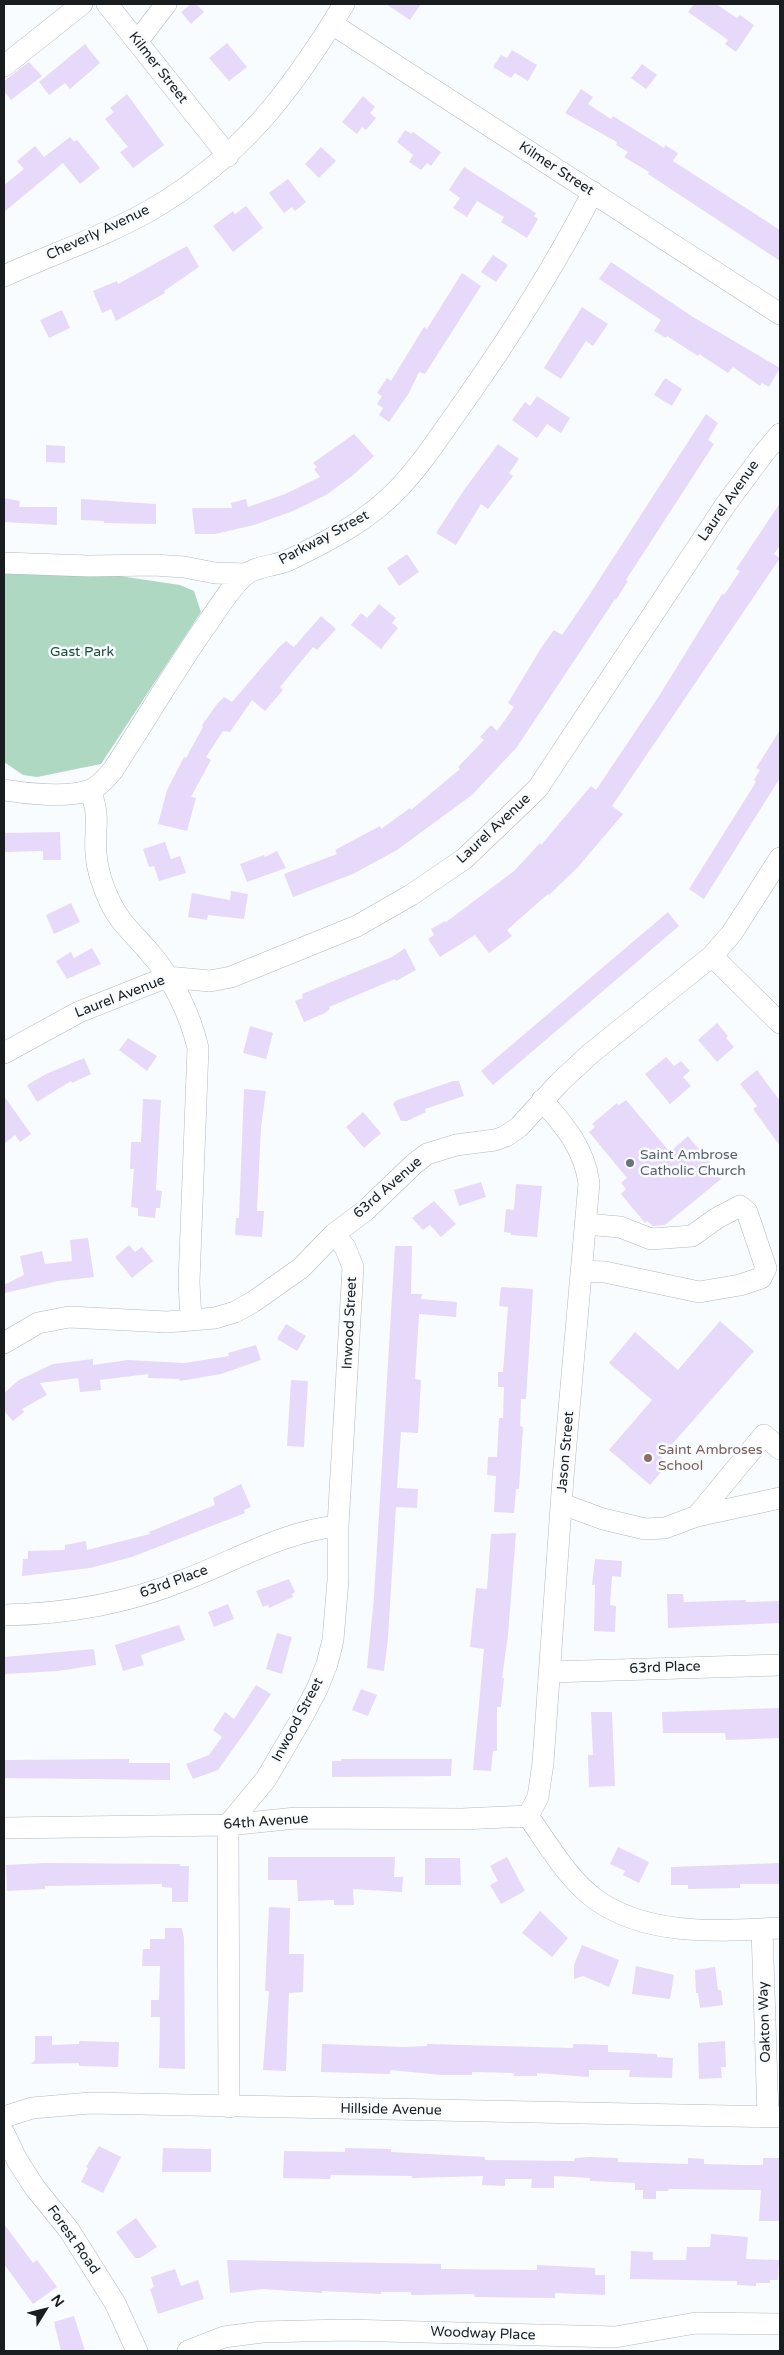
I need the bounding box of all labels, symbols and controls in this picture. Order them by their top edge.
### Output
street label: Kilmer Street [125,29,191,107]
street label: Kilmer Street [515,138,597,200]
street label: Cheverly Avenue [44,202,152,264]
street label: Laurel Avenue [695,457,763,545]
street label: Parkway Street [276,507,372,569]
park label: Gast Park [50,644,114,660]
street label: Laurel Avenue [454,791,534,867]
street label: Laurel Avenue [73,972,167,1022]
place label: Saint Ambrose Catholic Church [640,1147,746,1180]
street label: 63rd Avenue [350,1154,426,1222]
marker: Saint Ambrose Catholic Church [624,1157,636,1169]
street label: Inwood Street [339,1276,361,1370]
street label: Jason Street [554,1411,578,1493]
place label: Saint Ambroses School [658,1442,762,1474]
marker: Saint Ambroses School [642,1452,654,1464]
street label: 63rd Place [138,1562,210,1602]
street label: 63rd Place [629,1658,701,1678]
street label: Inwood Street [269,1675,327,1765]
street label: 64th Avenue [223,1811,309,1833]
street label: Oakton Way [755,1981,775,2063]
street label: Hillside Avenue [340,2101,442,2119]
street label: Forest Road [43,2202,103,2278]
north arrow [20,2285,70,2335]
text: N [47,2291,68,2310]
street label: Woodway Place [430,2324,536,2344]

